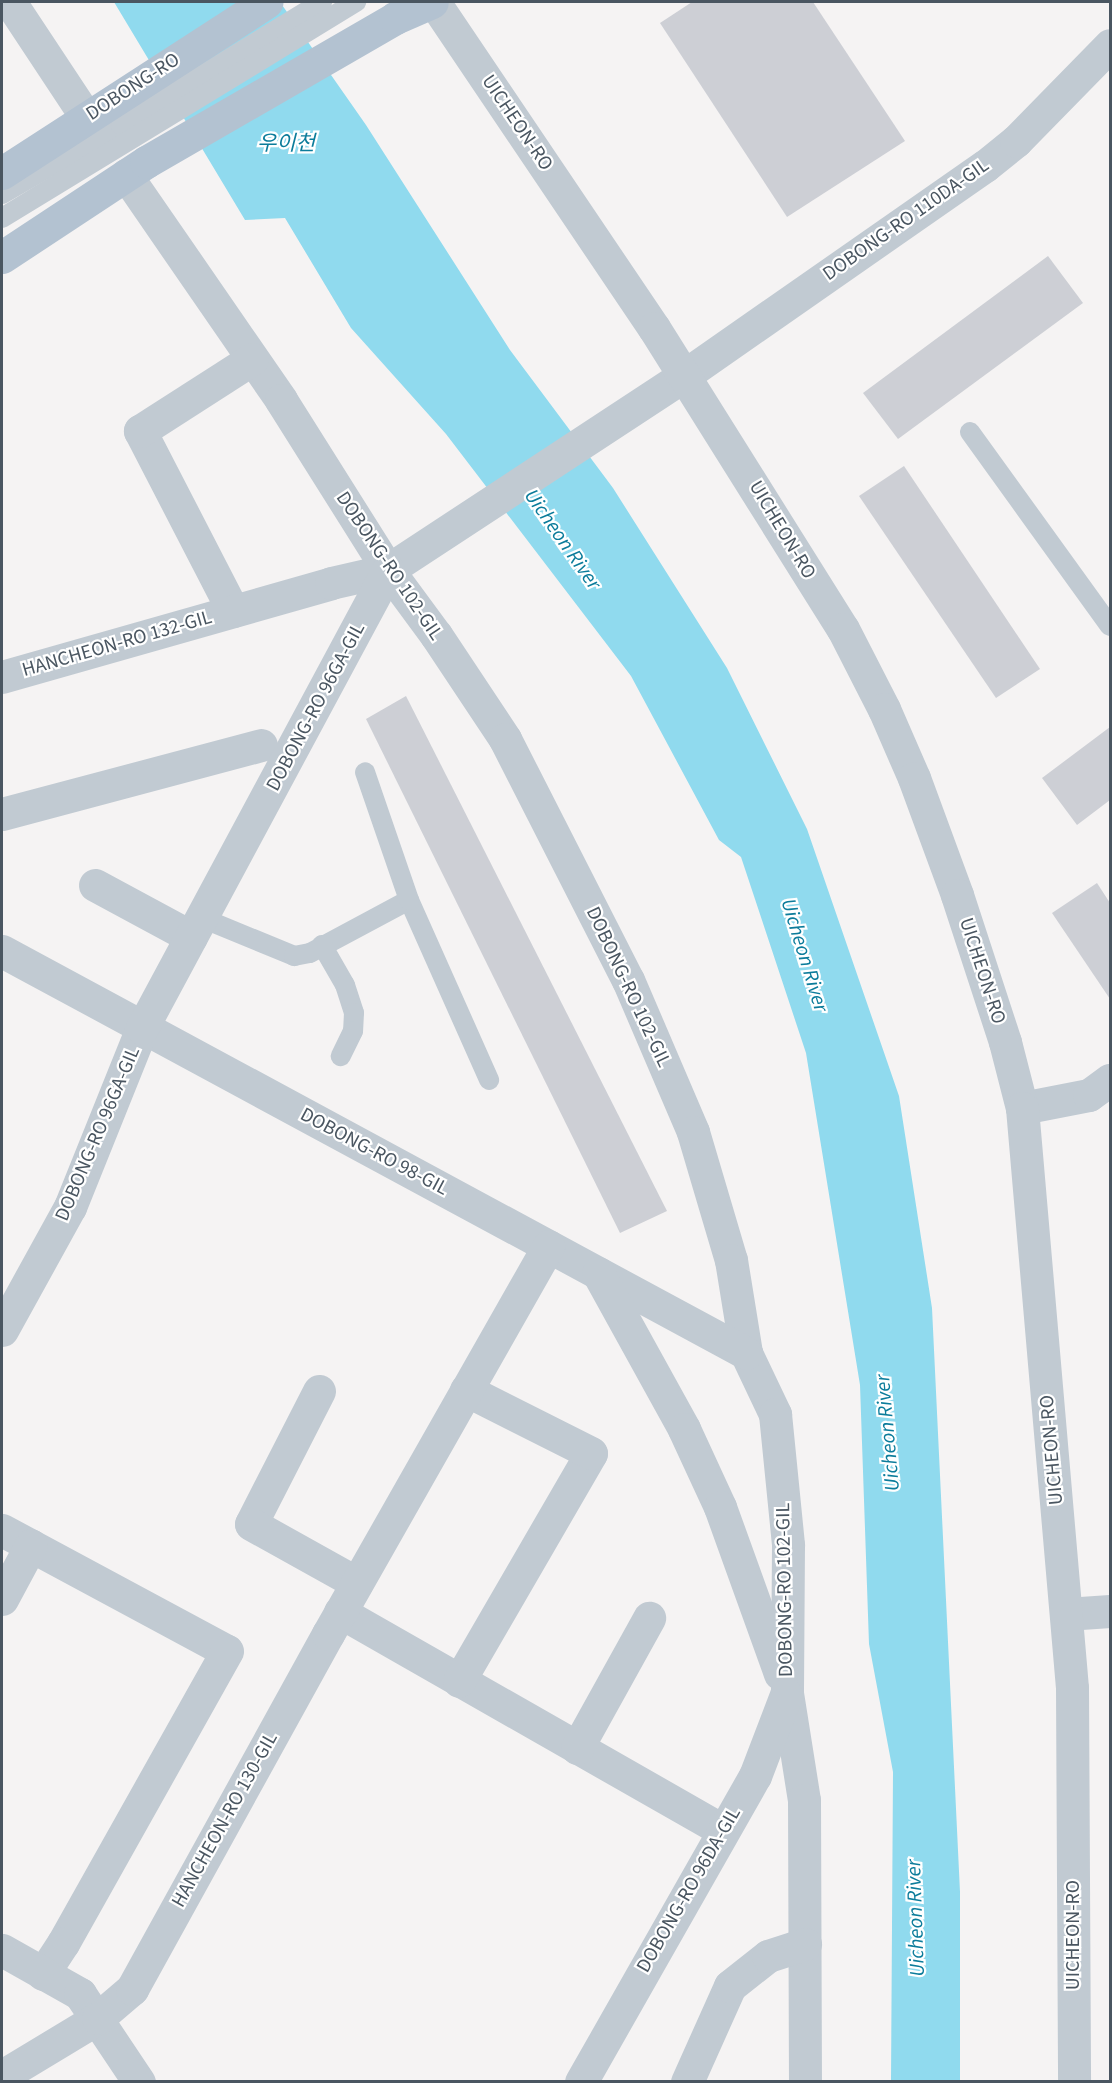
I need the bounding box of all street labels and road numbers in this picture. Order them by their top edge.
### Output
street label: DOBONG-RO [82,48,184,126]
street label: UICHEON-RO [476,71,558,175]
street label: DOBONG-RO 110DA-GIL [818,154,994,286]
street label: UICHEON-RO [743,477,821,583]
street label: DOBONG-RO 102-GIL [330,487,448,645]
street label: HANCHEON-RO 132-GIL [19,605,215,683]
street label: DOBONG-RO 96GA-GIL [261,619,371,795]
street label: DOBONG-RO 102-GIL [580,903,676,1071]
street label: UICHEON-RO [954,915,1010,1027]
street label: DOBONG-RO 96GA-GIL [50,1043,146,1225]
street label: DOBONG-RO 98-GIL [296,1103,452,1201]
street label: UICHEON-RO [1035,1394,1069,1506]
street label: DOBONG-RO 102-GIL [771,1503,799,1677]
street label: HANCHEON-RO 130-GIL [167,1728,283,1912]
street label: DOBONG-RO 96DA-GIL [632,1803,746,1977]
street label: UICHEON-RO [1061,1880,1085,1990]

